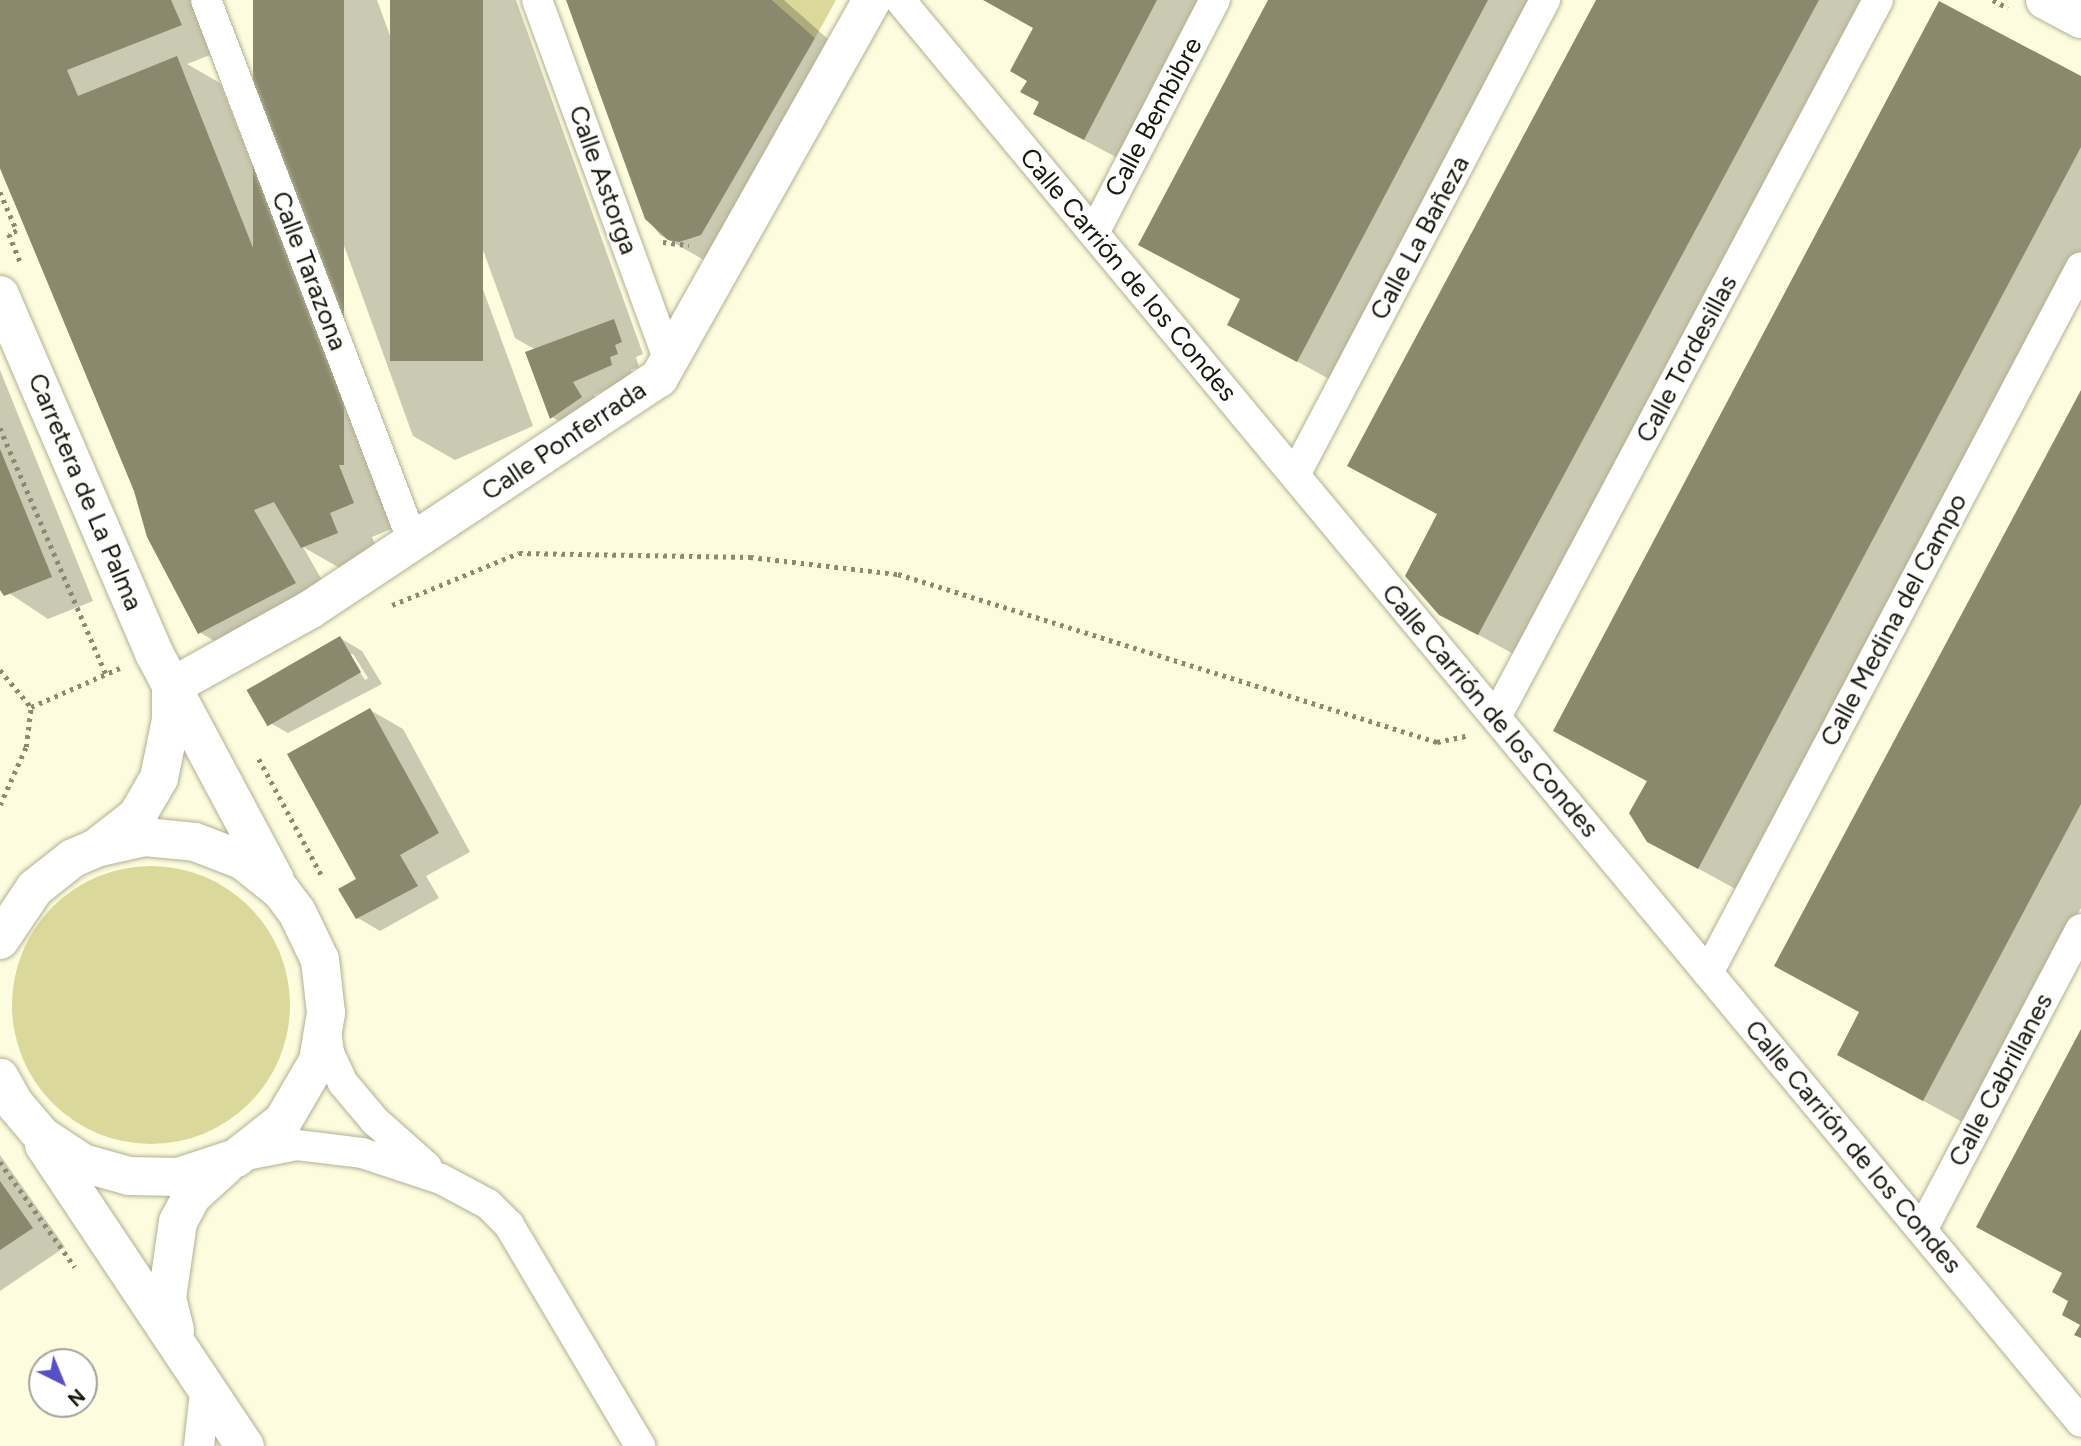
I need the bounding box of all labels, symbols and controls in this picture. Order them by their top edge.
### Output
street label: Calle Bembibre [1099,32,1209,202]
street label: Calle Astorga [562,101,644,259]
street label: Calle Carrión de los Condes [1013,142,1243,408]
street label: Calle La Bañeza [1364,151,1476,325]
street label: Calle Tarazona [264,187,354,355]
street label: Calle Tordesillas [1630,270,1744,448]
street label: Carretera de La Palma [21,369,149,615]
street label: Calle Ponferrada [476,375,652,507]
street label: Calle Medina del Campo [1814,488,1974,752]
street label: Calle Carrión de los Condes [1375,578,1605,844]
street label: Calle Cabrillanes [1942,988,2060,1172]
street label: Calle Carrión de los Condes [1738,1014,1968,1280]
north arrow [28,1348,98,1418]
text: N [63,1384,90,1411]

